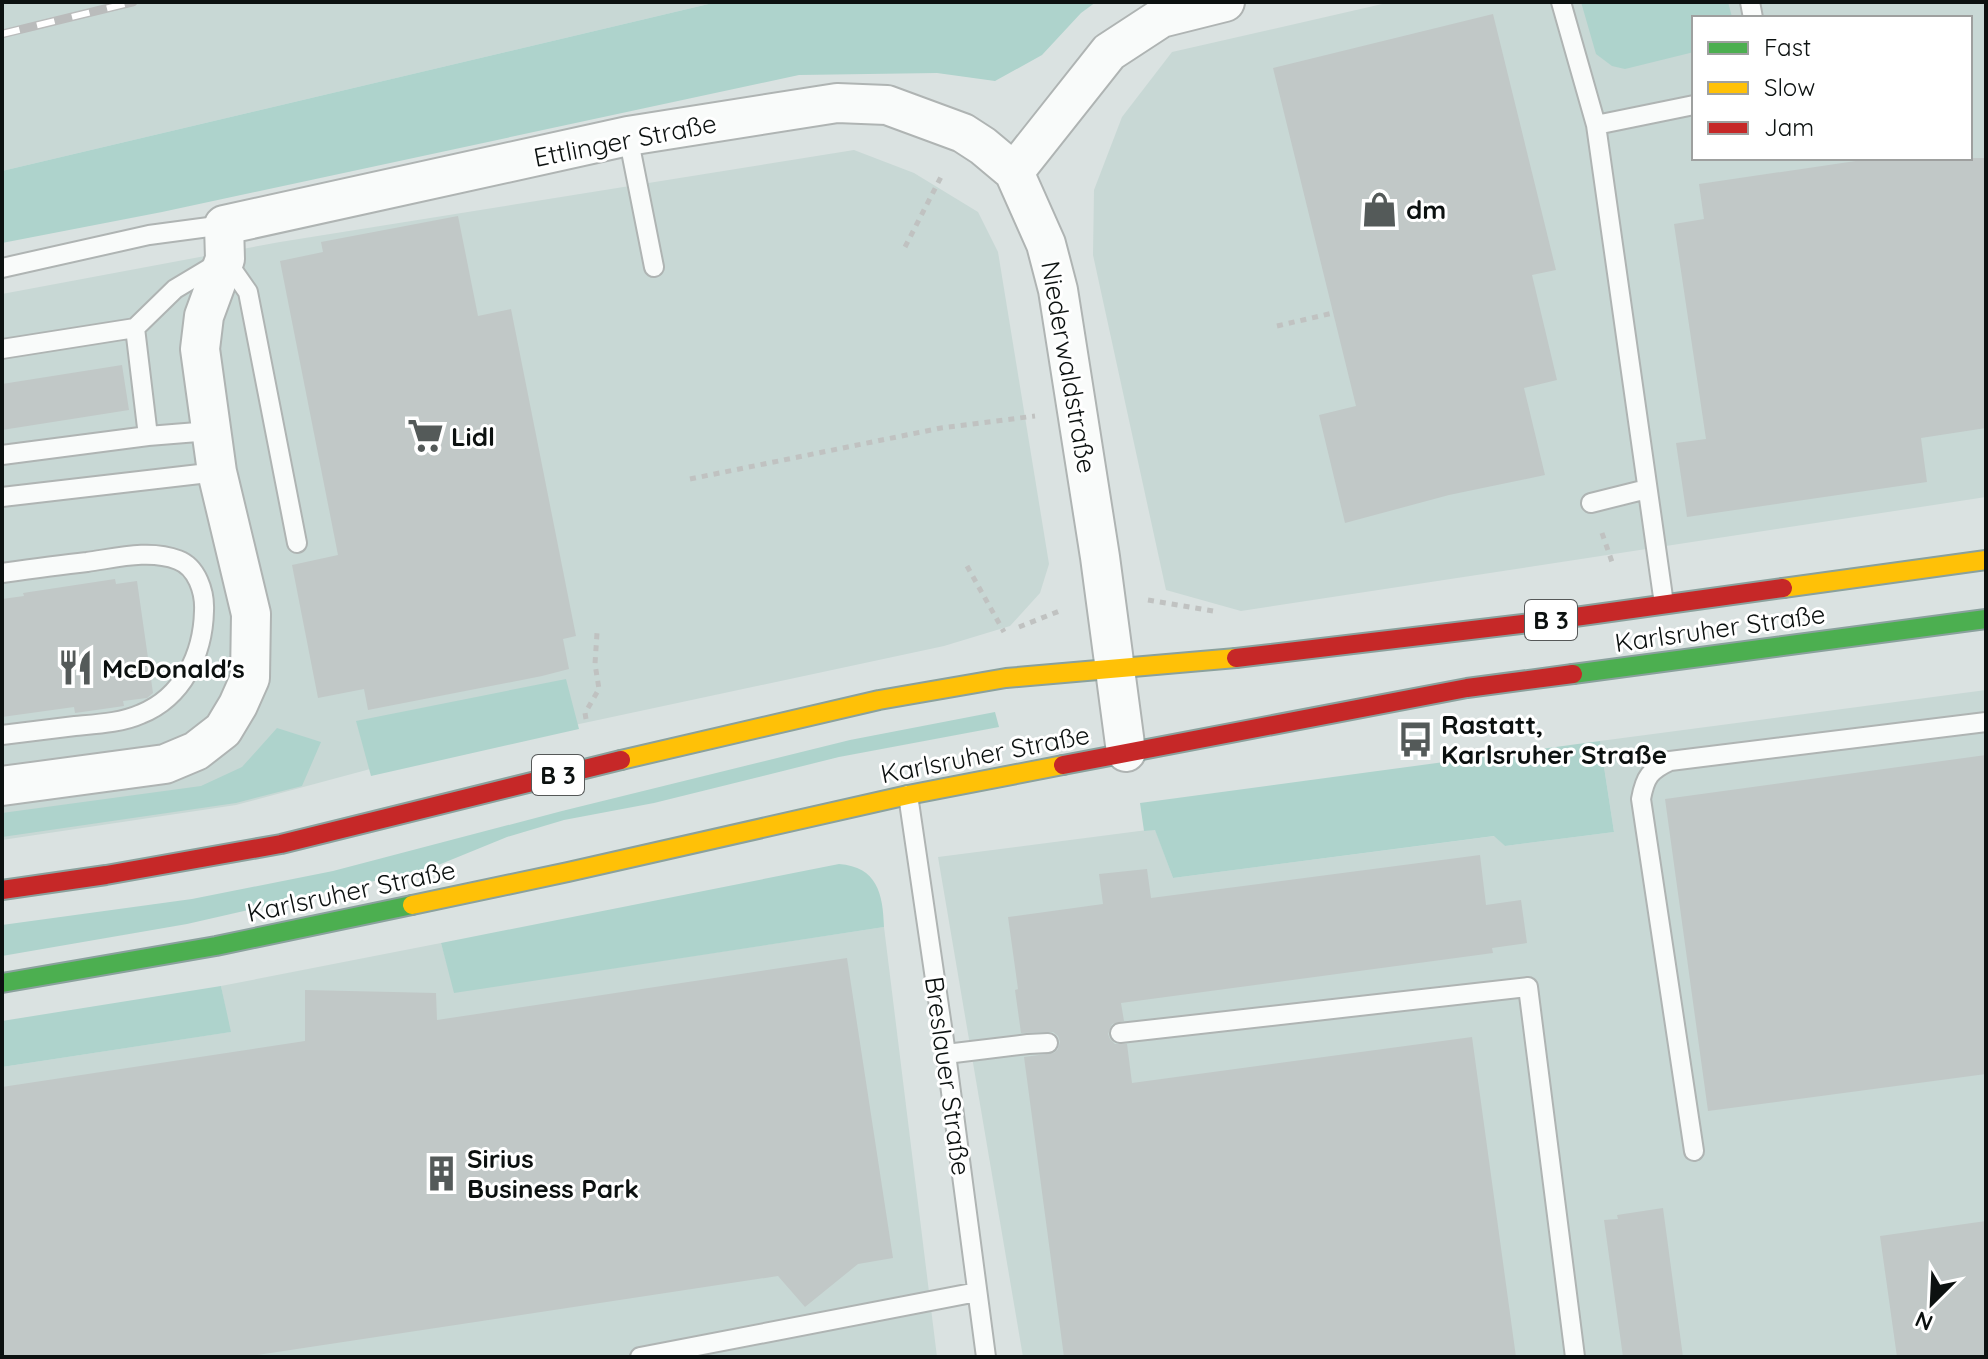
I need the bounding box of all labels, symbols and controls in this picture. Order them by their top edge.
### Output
legend [1692,16,1972,160]
text: Fast [1764,32,1811,62]
text: Slow [1764,72,1815,102]
street label: Ettlinger Straße [531,106,719,174]
text: Jam [1764,112,1814,142]
shop icon: dm [1361,190,1399,228]
place label: dm [1406,193,1446,226]
street label: Niederwaldstraße [1034,258,1104,476]
supermarket icon: Lidl [406,417,444,455]
place label: Lidl [451,420,495,453]
street label: Karlsruher Straße [1613,597,1827,659]
road number: B 3 [1525,600,1577,640]
restaurant icon: McDonald's [57,649,95,687]
place label: McDonald's [102,652,245,685]
place label: Rastatt, Karlsruher Straße [1441,708,1667,771]
street label: Karlsruher Straße [878,718,1092,790]
bus stop icon: Rastatt, Karlsruher Straße [1396,720,1434,758]
road number: B 3 [532,755,584,795]
street label: Karlsruher Straße [244,853,458,929]
street label: Breslauer Straße [918,974,978,1178]
place label: Sirius Business Park [467,1142,639,1205]
building icon: Sirius Business Park [422,1154,460,1192]
north arrow [1892,1263,1972,1343]
text: N [1911,1305,1937,1337]

